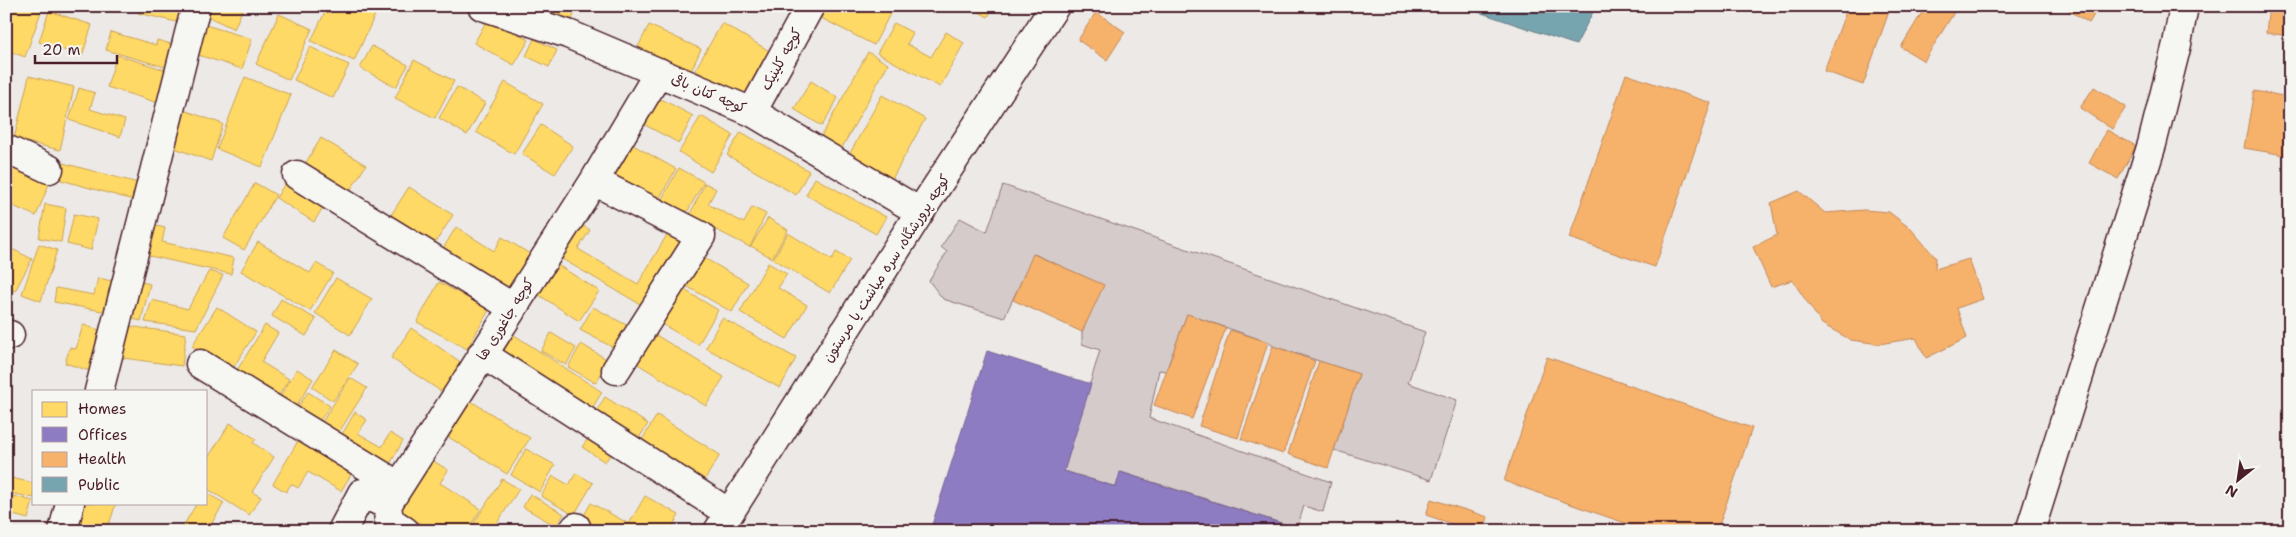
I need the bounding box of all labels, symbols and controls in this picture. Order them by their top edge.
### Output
street label: کوچه کلینیک [756,25,806,94]
scale bar [35,32,118,64]
text: 20 m [42,40,81,60]
street label: کوچه کتان بافی [668,69,749,118]
street label: کوچه پرورشگاه، سره میاشت یا مرستون [818,171,954,366]
street label: کوچه جاغوری ها [472,274,538,364]
legend [32,390,208,504]
text: Homes [78,399,126,419]
text: Offices [78,425,127,445]
text: Health [78,449,126,469]
north arrow [2214,454,2264,504]
text: Public [78,475,120,495]
text: N [2222,481,2241,502]

